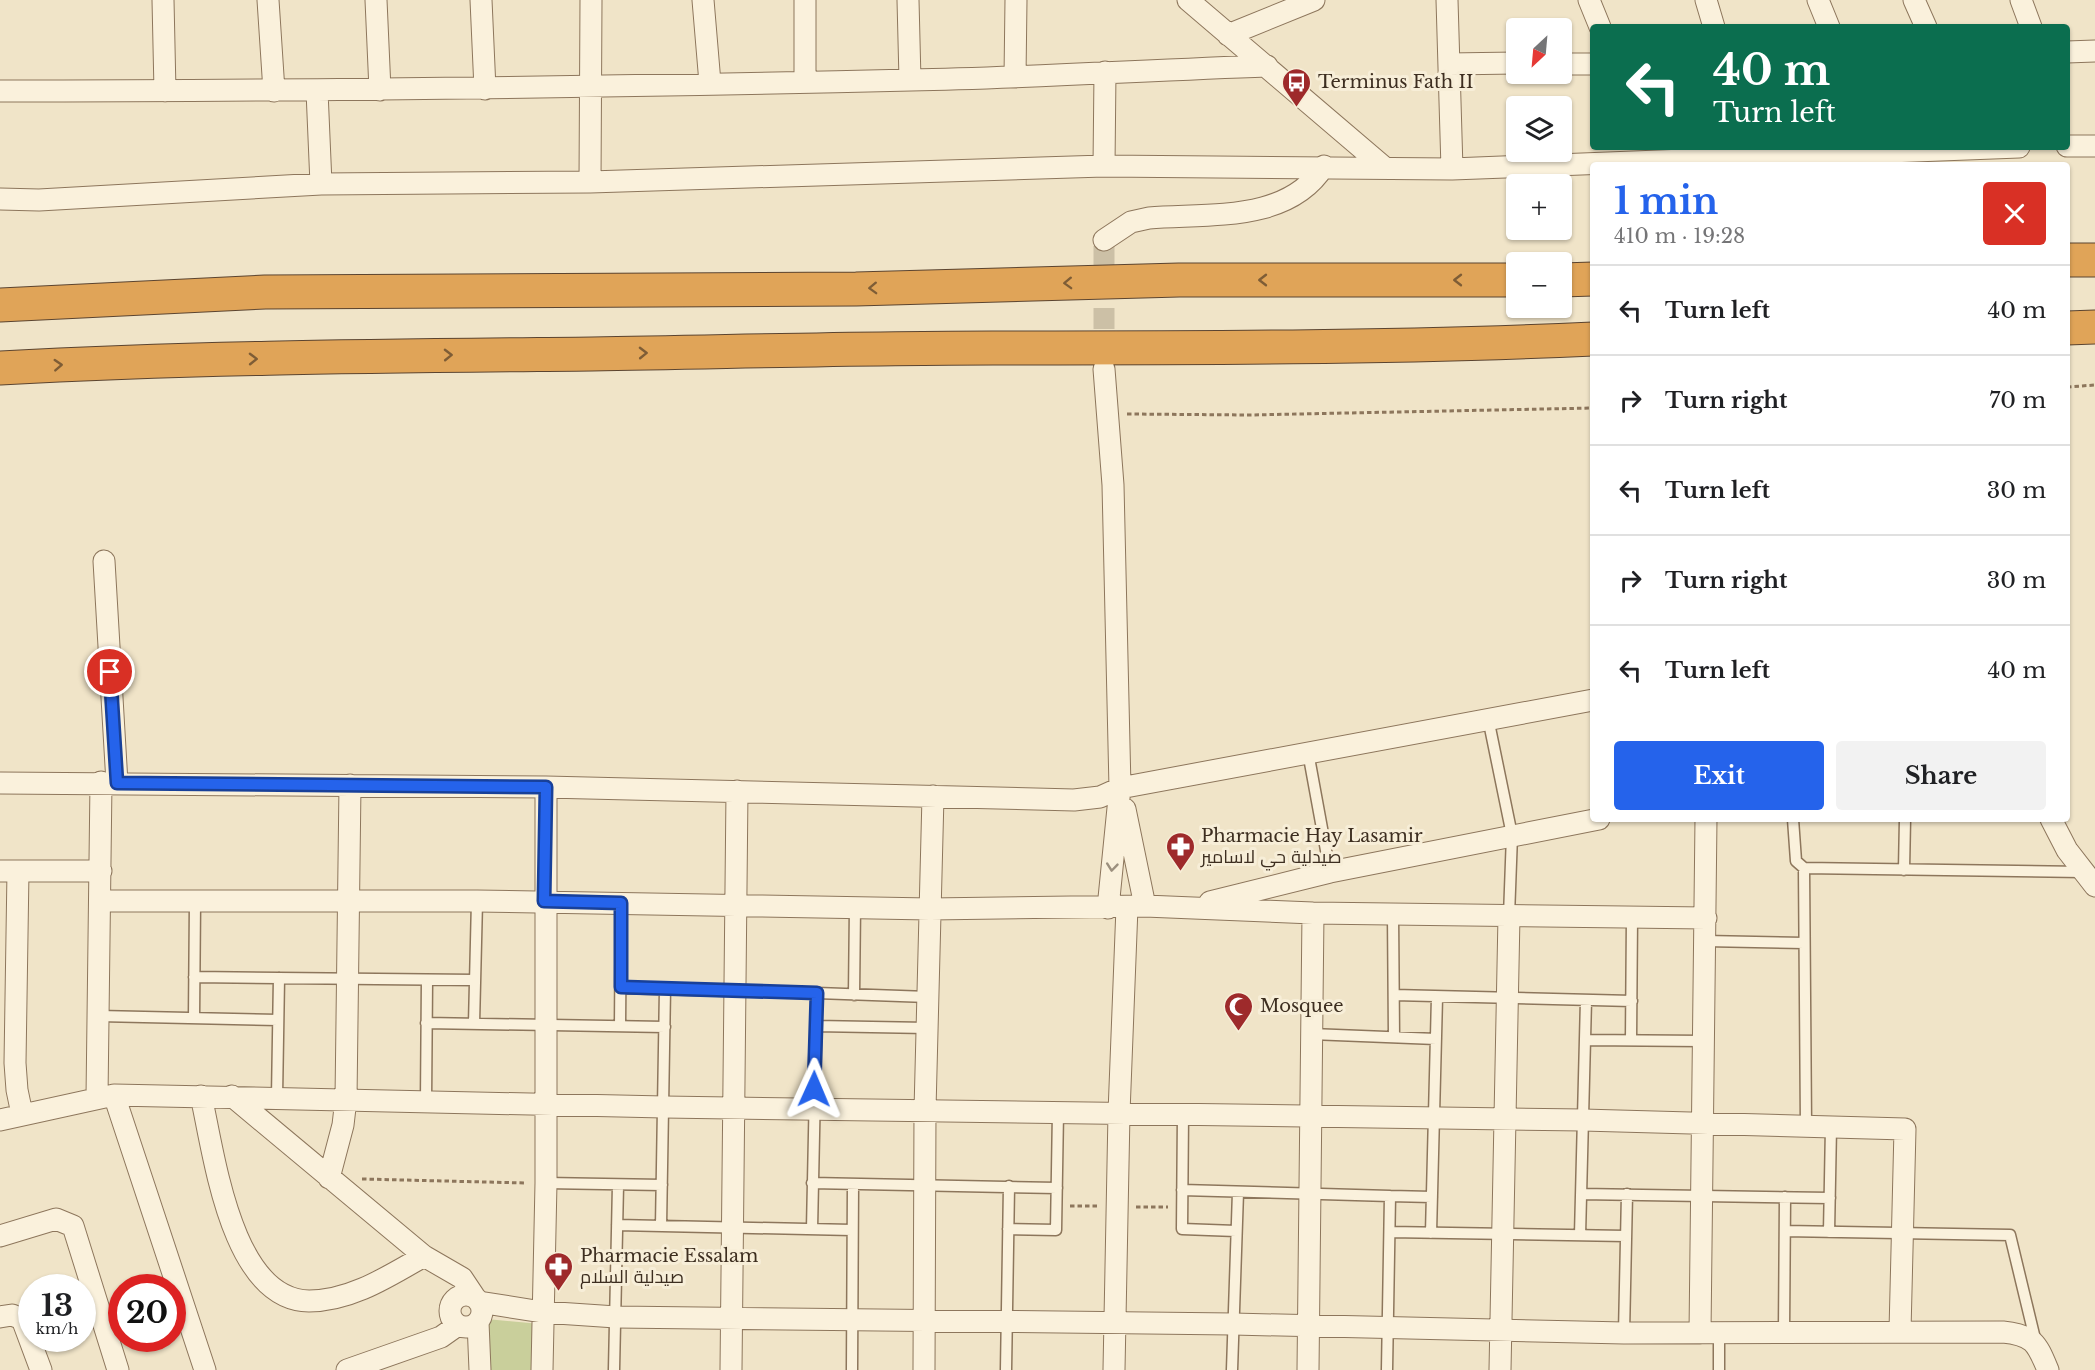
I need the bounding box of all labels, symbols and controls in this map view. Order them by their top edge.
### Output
north arrow [1506,18,1572,84]
map controls [1506,18,1572,318]
text: 40 m [1713,44,1830,96]
icon: left [1614,48,1692,126]
bus stop icon: Terminus Fath II [1281,66,1313,108]
place label: Terminus Fath II [1318,71,1473,93]
button: layers [1506,96,1572,162]
text: Turn left [1713,96,1836,129]
button: + [1506,174,1572,240]
text: 1 min [1614,179,1718,224]
button: close [1983,182,2046,245]
text: 410 m · 19:28 [1614,224,1745,248]
button: − [1506,252,1572,318]
one-way arrow [1259,274,1268,286]
one-way arrow [1454,274,1463,286]
one-way arrow [1064,277,1073,289]
one-way arrow [869,282,878,294]
icon: left [1614,294,1647,327]
text: Turn left [1665,297,1770,324]
text: 40 m [1988,297,2046,324]
one-way arrow [639,347,648,359]
one-way arrow [444,349,453,361]
one-way arrow [249,353,258,365]
one-way arrow [54,358,63,371]
icon: right [1614,384,1647,417]
text: Turn right [1665,387,1787,414]
text: 70 m [1989,387,2046,414]
icon: left [1614,474,1647,507]
text: Turn left [1665,477,1770,504]
text: 30 m [1987,477,2046,504]
icon: right [1614,564,1647,597]
text: Turn right [1665,567,1787,594]
text: 30 m [1987,567,2046,594]
pin [84,646,135,697]
icon: left [1614,654,1647,687]
icon: arrive [93,655,126,688]
text: Turn left [1665,657,1770,684]
text: 40 m [1988,657,2046,684]
button: Exit [1614,741,1824,810]
button: Share [1836,741,2046,810]
place label: Pharmacie Hay Lasamir صيدلية حي لاسامير [1200,825,1423,871]
pharmacy icon: Pharmacie Hay Lasamir صيدلية حي لاسامير [1164,830,1196,872]
one-way arrow [1106,862,1119,871]
mosque icon: Mosquee [1223,990,1255,1032]
place label: Mosquee [1260,995,1344,1017]
position arrow [782,1057,846,1121]
place label: Pharmacie Essalam صيدلية السلام [580,1245,758,1289]
pharmacy icon: Pharmacie Essalam صيدلية السلام [543,1250,575,1292]
speed limit sign: 20 [108,1274,186,1352]
text: 13 [41,1287,73,1324]
text: km/h [36,1319,78,1338]

